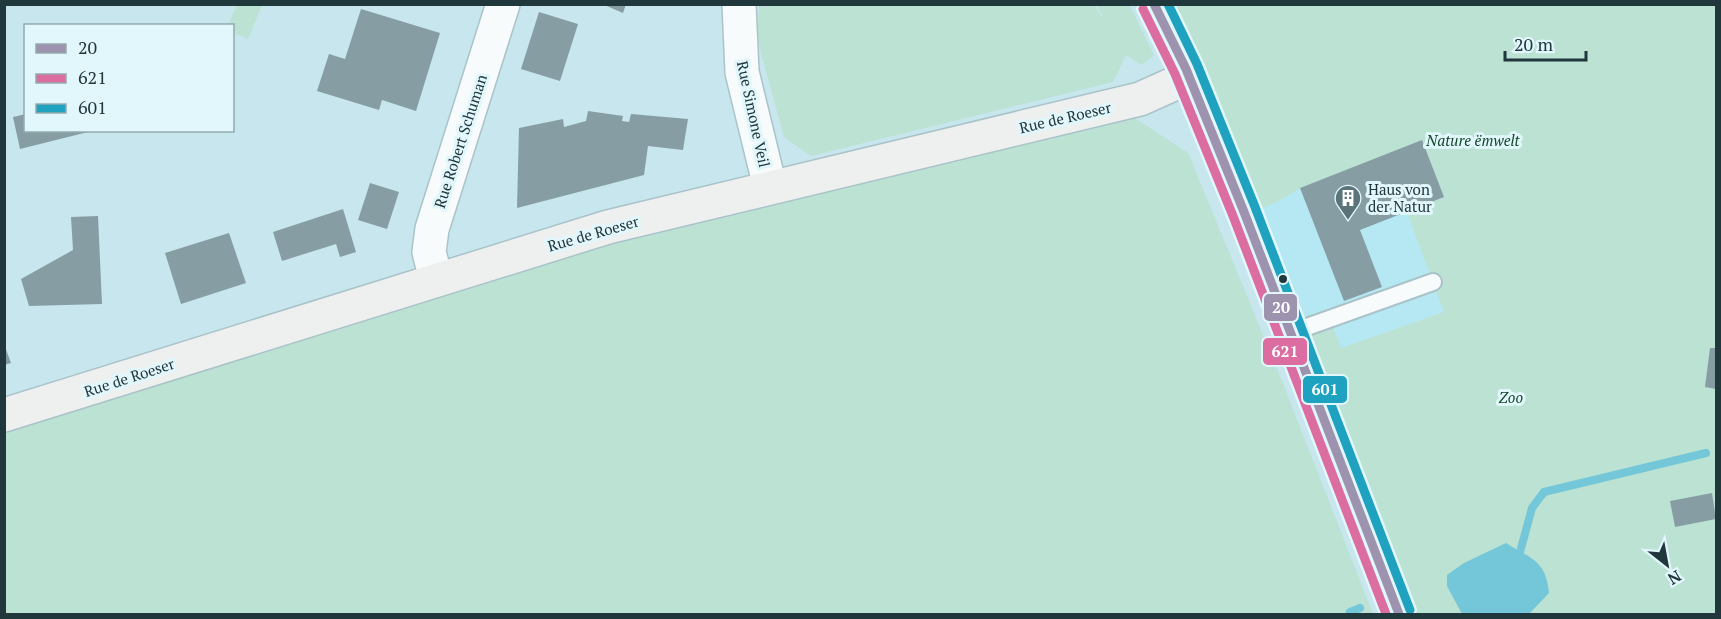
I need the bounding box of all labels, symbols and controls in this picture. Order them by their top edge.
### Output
legend [24,24,234,132]
scale bar [1505,24,1586,62]
text: 20 m [1514,32,1554,56]
text: 20 [78,35,97,59]
street label: Rue Simone Veil [733,59,775,169]
text: 621 [78,65,107,89]
street label: Rue Robert Schuman [429,72,491,210]
text: 601 [78,95,107,119]
street label: Rue de Roeser [1017,97,1113,137]
park label: Nature ëmwelt [1425,130,1521,150]
place label: Haus von der Natur [1368,179,1432,216]
building icon: Haus von der Natur [1333,183,1363,221]
street label: Rue de Roeser [545,210,641,256]
unlabelled marker [1277,273,1289,285]
line badge: 20 [1263,293,1298,322]
text: 20 [1272,296,1290,318]
line badge: 621 [1262,337,1308,366]
text: 621 [1271,340,1299,362]
street label: Rue de Roeser [81,353,177,401]
line badge: 601 [1302,375,1348,404]
text: 601 [1311,378,1339,400]
park label: Zoo [1499,387,1524,407]
north arrow [1637,535,1697,595]
text: N [1664,565,1686,590]

